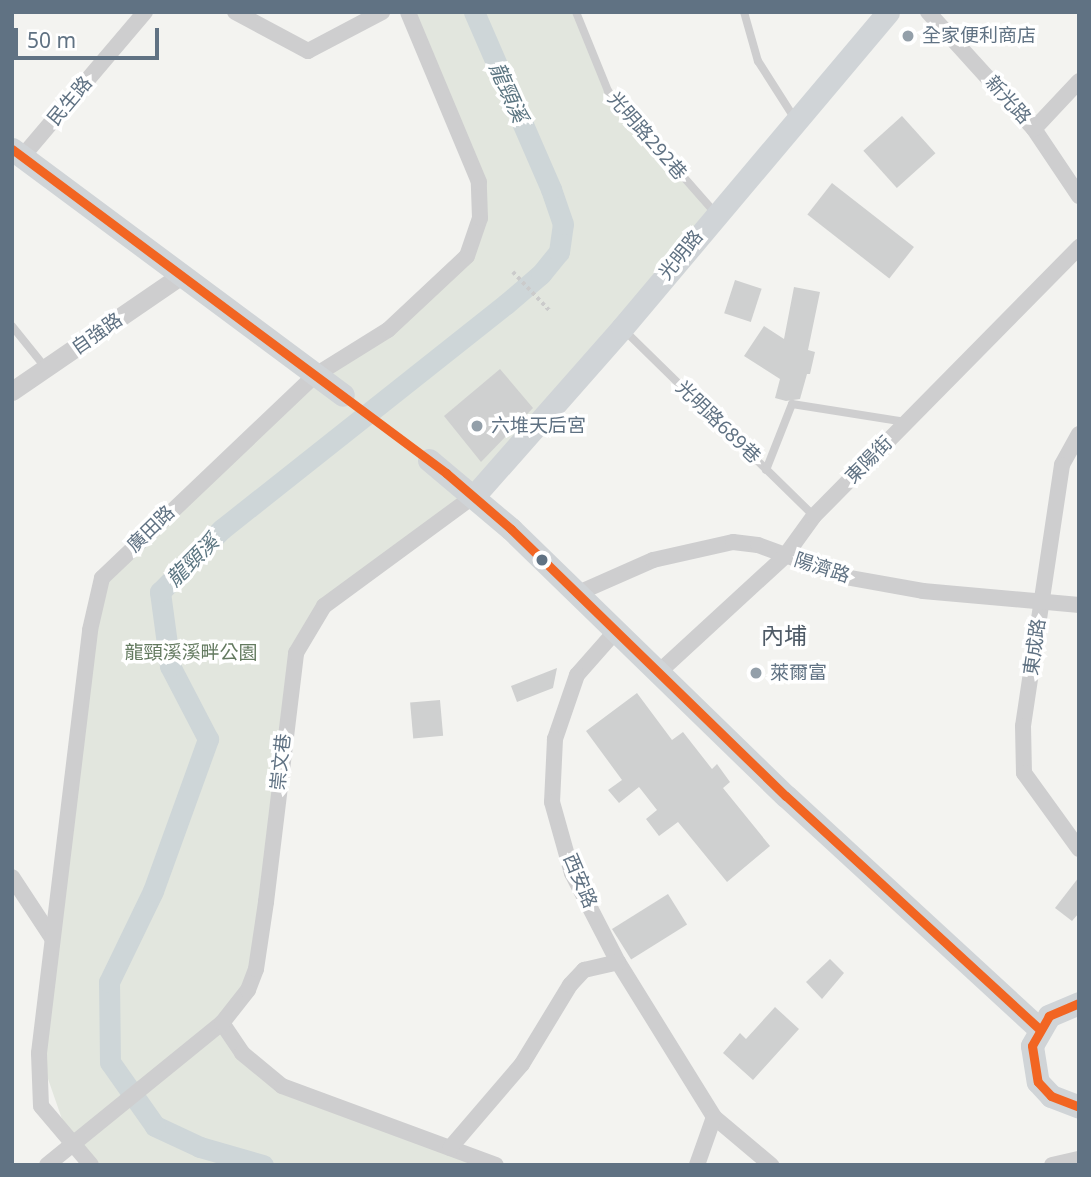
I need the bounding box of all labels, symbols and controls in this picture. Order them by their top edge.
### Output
scale bar [18,14,163,58]
place label: 全家便利商店 [922,25,1036,47]
text: 50 m [27,26,76,54]
marker: 全家便利商店 [900,28,916,44]
water label: 龍頸溪 [485,58,533,126]
street label: 新光路 [980,71,1036,129]
street label: 民生路 [43,72,97,130]
street label: 光明路292巷 [603,88,691,184]
street label: 光明路 [654,226,708,284]
street label: 自強路 [67,308,127,360]
street label: 光明路689巷 [671,376,765,468]
place label: 六堆天后宮 [491,415,586,437]
marker: 六堆天后宮 [469,418,485,434]
street label: 東陽街 [841,432,897,488]
street label: 廣田路 [123,501,179,557]
water label: 龍頸溪 [161,529,223,591]
street label: 陽濟路 [791,548,853,588]
unlabelled marker [535,553,549,567]
street label: 東成路 [1020,617,1050,677]
district label: 內埔 [761,621,807,649]
park label: 龍頸溪溪畔公園 [125,642,257,664]
place label: 萊爾富 [770,662,827,684]
marker: 萊爾富 [748,665,764,681]
street label: 崇文巷 [267,732,295,792]
street label: 西安路 [558,850,602,912]

